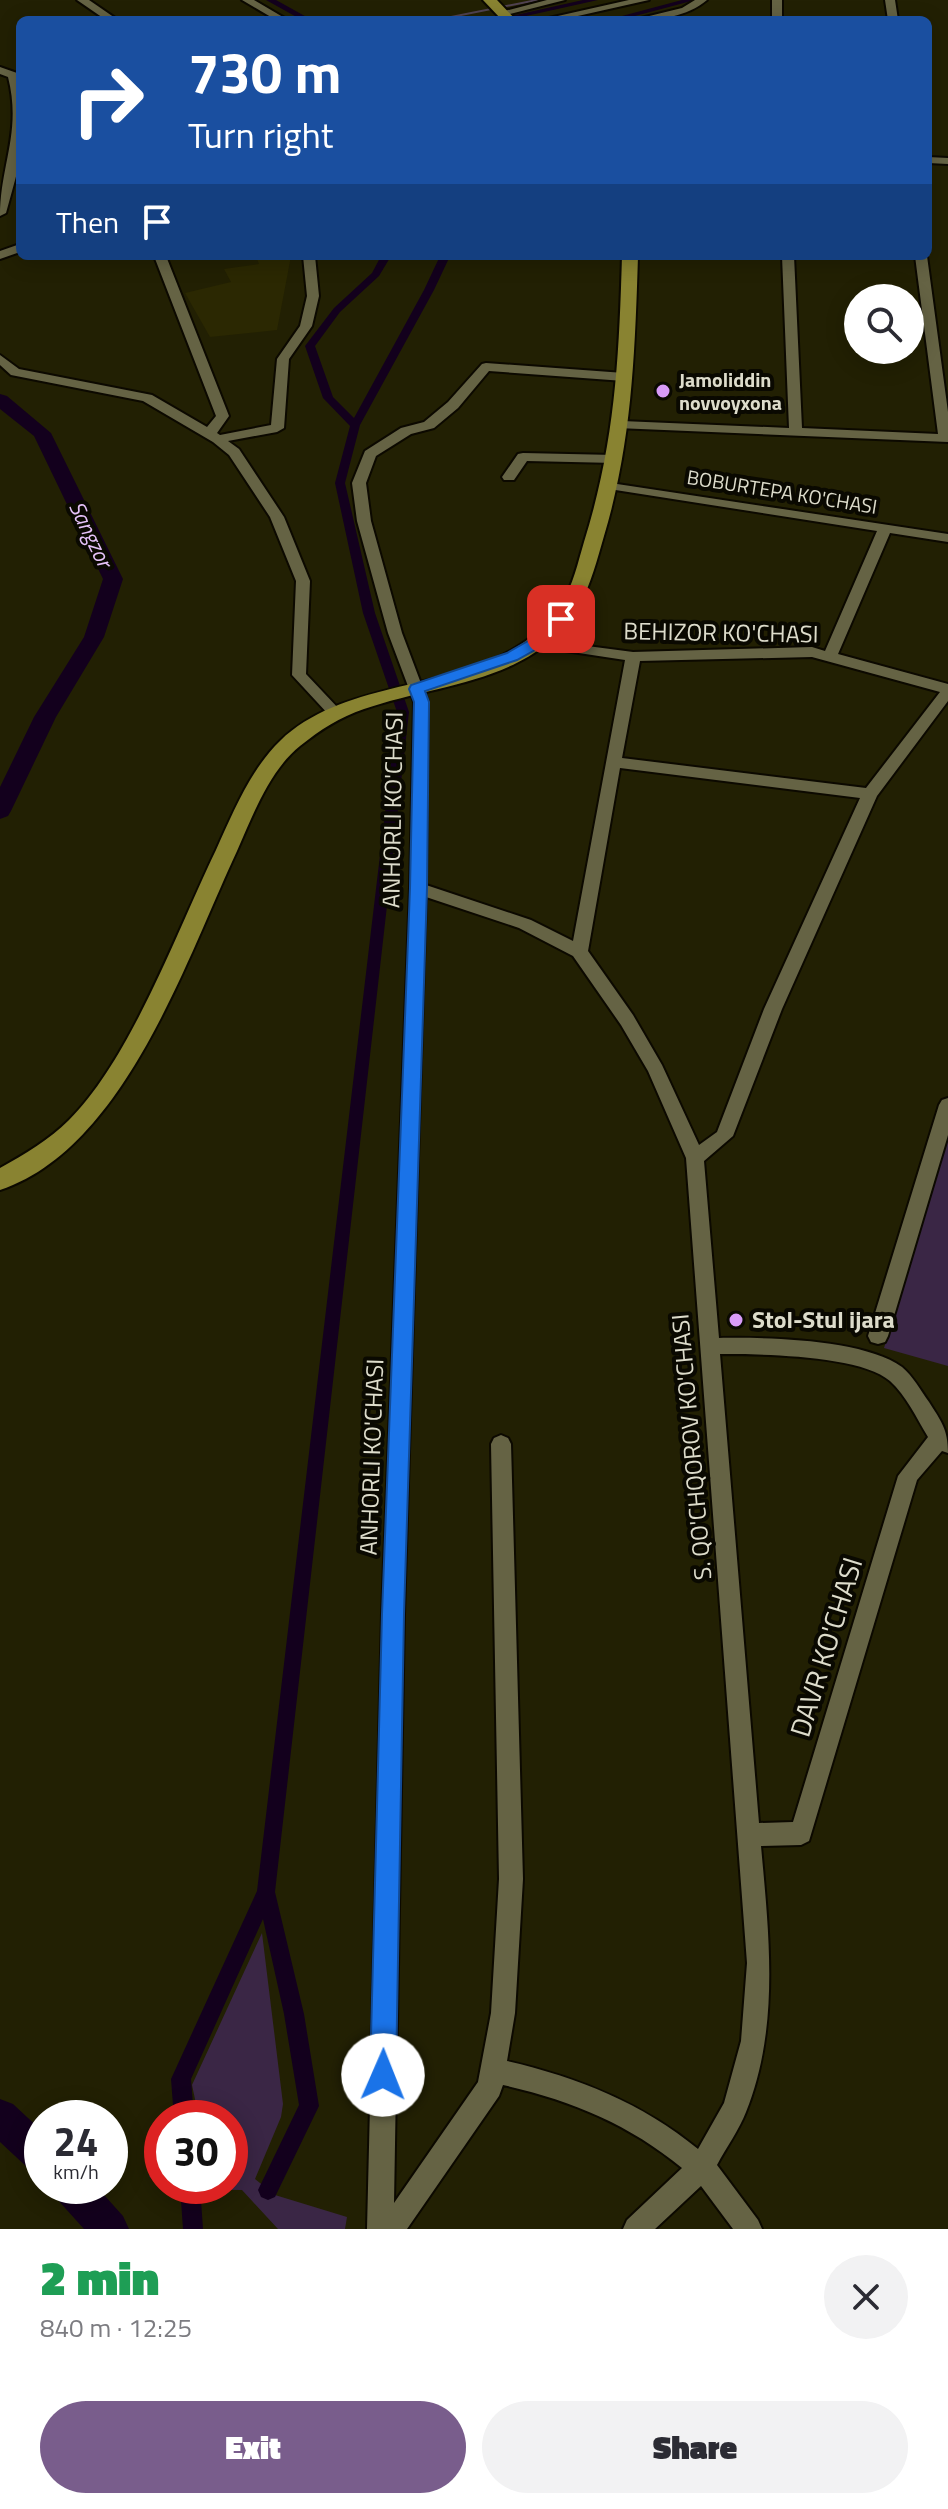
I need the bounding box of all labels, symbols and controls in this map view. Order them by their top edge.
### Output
text: 730 m [188,30,341,115]
icon: right [56,48,160,152]
text: Turn right [188,107,333,162]
text: Then [56,199,119,245]
icon: arrive [135,200,179,244]
map controls [844,284,924,364]
button: search [844,284,924,364]
place label: Jamoliddin novvoyxona [679,364,782,418]
marker: Jamoliddin novvoyxona [654,382,672,400]
street label: BOBURTEPA KO'CHASI [685,461,879,522]
water label: Sangzor [60,495,123,576]
pin [527,585,595,653]
icon: arrive [539,597,583,641]
street label: BEHIZOR KO'CHASI [623,612,819,652]
street label: ANHORLI KO'CHASI [372,711,412,908]
place label: Stol-Stul ijara [752,1301,895,1337]
marker: Stol-Stul ijara [727,1311,745,1329]
street label: S. QO'CHQOROV KO'CHASI [661,1312,721,1582]
street label: ANHORLI KO'CHASI [350,1358,392,1556]
street label: DAVR KO'CHASI [778,1552,873,1742]
position arrow [341,2033,425,2117]
speed limit sign: 30 [144,2100,248,2204]
text: 24 [54,2111,98,2172]
text: km/h [53,2156,99,2187]
text: 2 min [40,2241,159,2314]
button: close [824,2255,908,2339]
text: 840 m · 12:25 [40,2308,192,2347]
button: Exit [40,2401,466,2493]
button: Share [482,2401,908,2493]

